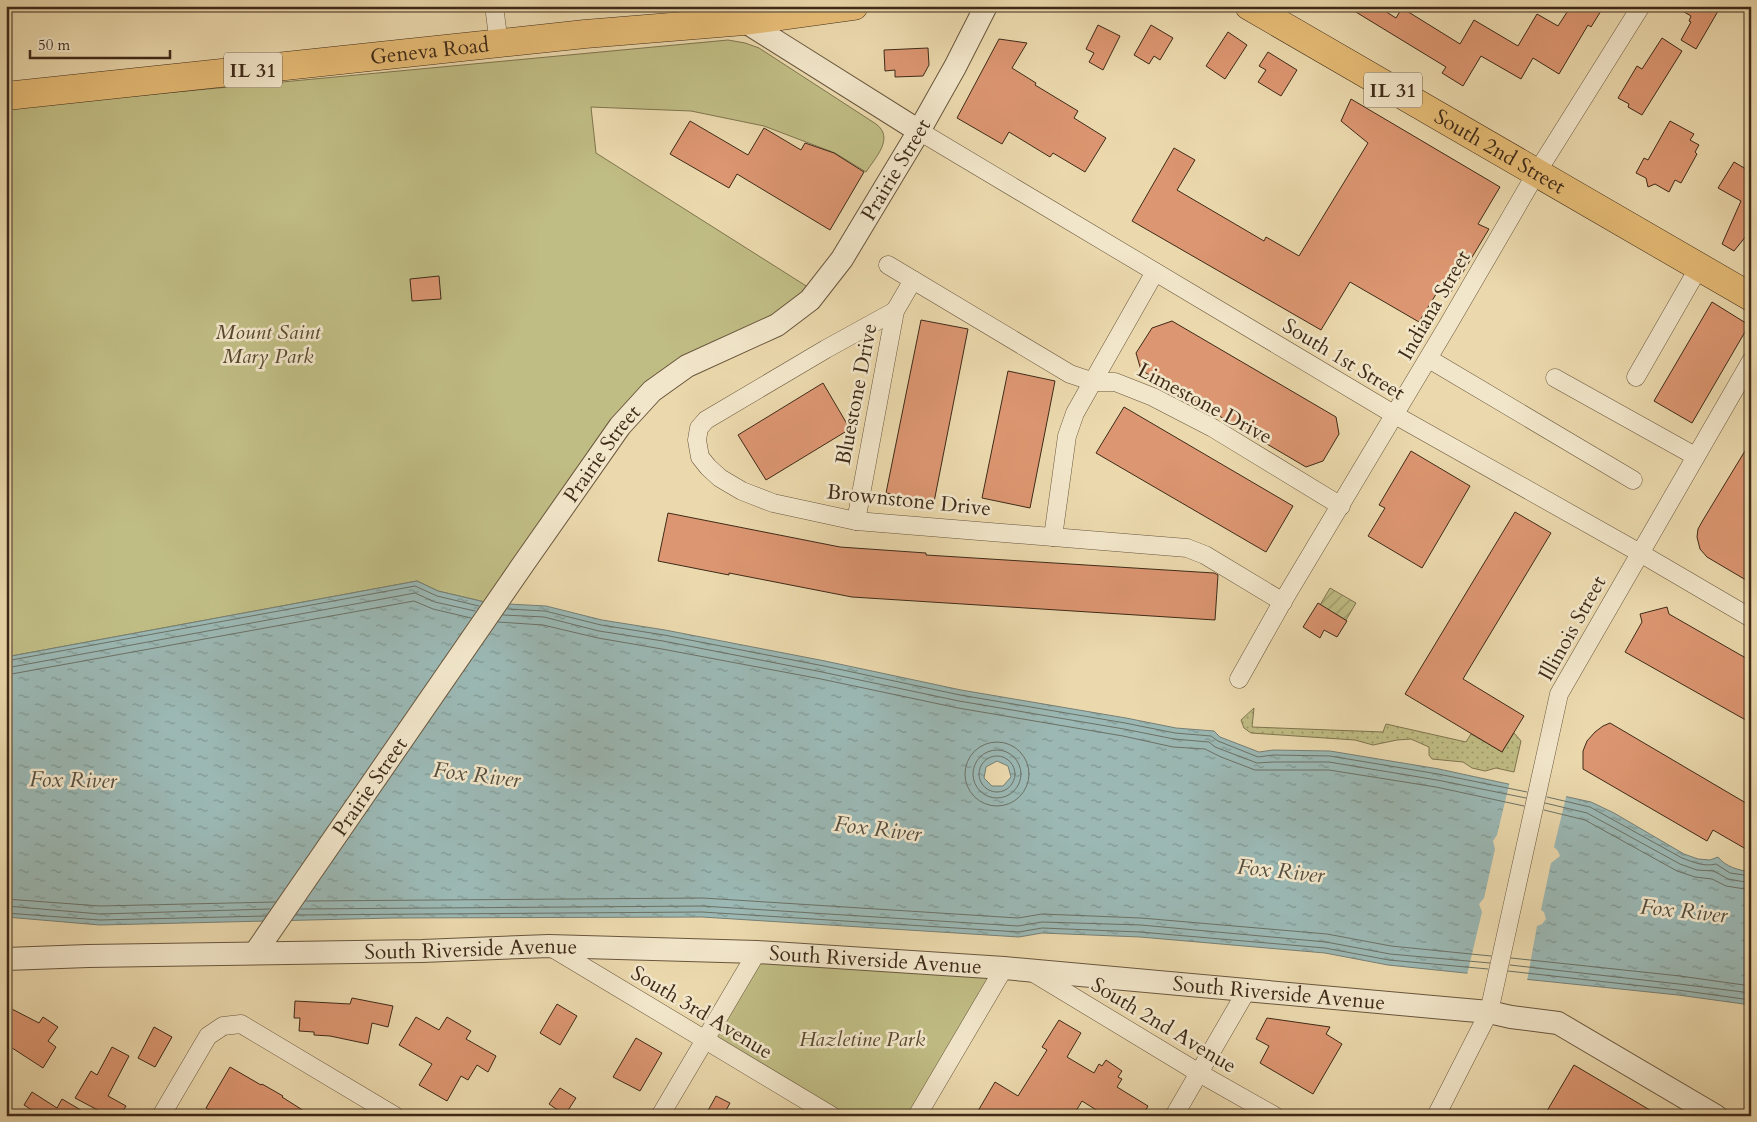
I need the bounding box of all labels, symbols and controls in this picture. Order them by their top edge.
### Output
scale bar [30,28,170,60]
street label: Geneva Road [369,30,490,72]
text: 50 m [38,35,70,55]
road number: IL 31 [224,52,282,88]
road number: IL 31 [1364,72,1422,108]
street label: South 2nd Street [1429,102,1571,202]
street label: Prairie Street [854,113,938,226]
street label: Indiana Street [1391,245,1478,366]
street label: South 1st Street [1277,312,1411,408]
park label: Mount Saint Mary Park [216,318,321,371]
street label: Bluestone Drive [829,321,884,467]
street label: Limestone Drive [1132,356,1277,451]
street label: Prairie Street [557,398,648,509]
street label: Brownstone Drive [825,477,992,524]
street label: Illinois Street [1532,570,1613,686]
street label: Prairie Street [326,731,415,842]
water label: Fox River [432,755,523,795]
water label: Fox River [29,764,118,796]
water label: Fox River [833,809,924,849]
water label: Fox River [1236,852,1327,891]
water label: Fox River [1639,892,1730,931]
street label: South Riverside Avenue [364,932,578,967]
street label: South Riverside Avenue [768,939,983,982]
street label: South 3rd Avenue [625,959,778,1066]
street label: South Riverside Avenue [1172,969,1386,1018]
street label: South 2nd Avenue [1086,971,1242,1080]
park label: Hazletine Park [799,1025,926,1054]

